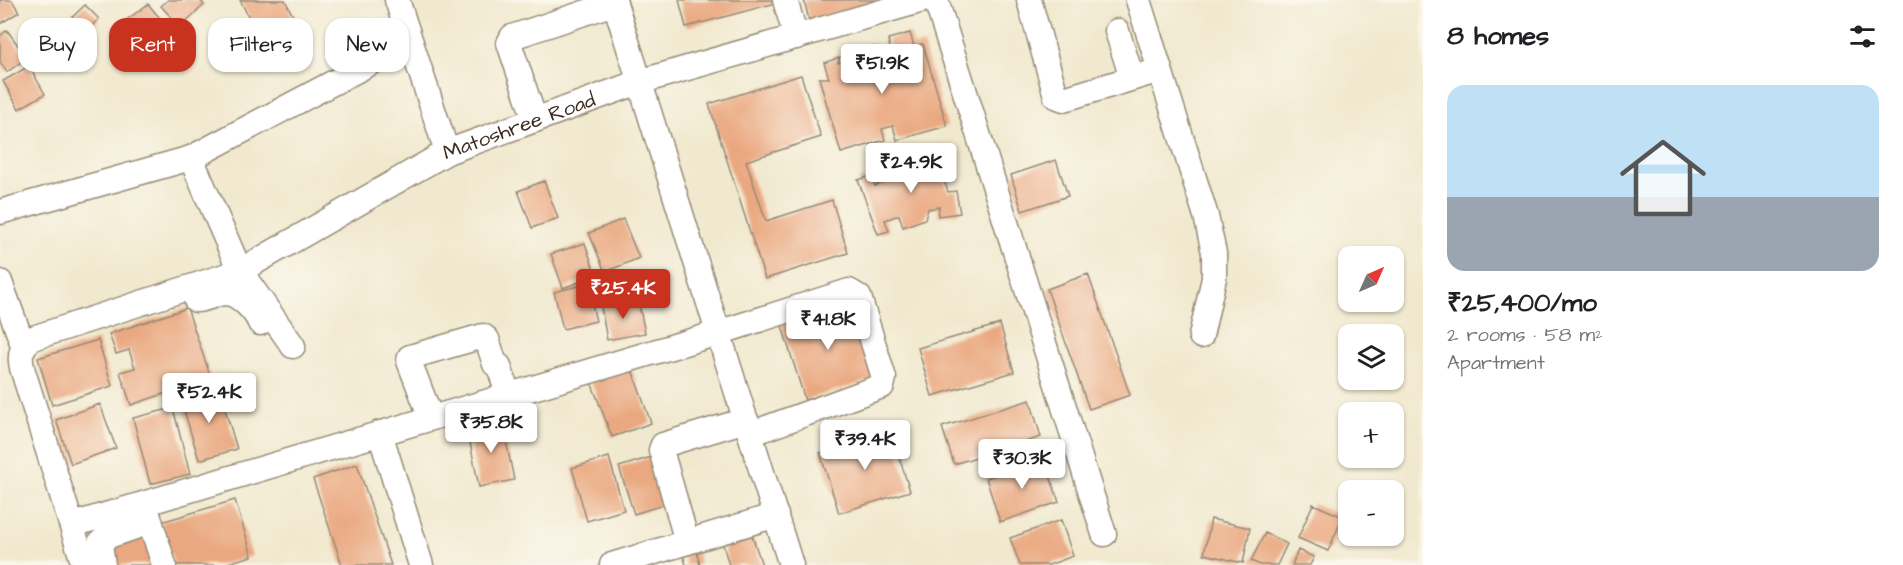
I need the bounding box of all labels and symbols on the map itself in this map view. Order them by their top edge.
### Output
pin: ₹51.9K [833,44,931,95]
street label: Matoshree Road [439,85,600,167]
pin: ₹24.9K [862,143,960,194]
north arrow [1338,246,1404,312]
pin: ₹25.4K [574,269,672,320]
pin: ₹41.8K [779,300,877,351]
pin: ₹52.4K [160,373,258,424]
pin: ₹35.8K [442,403,540,454]
pin: ₹39.4K [816,420,914,471]
pin: ₹30.3K [973,439,1071,490]

